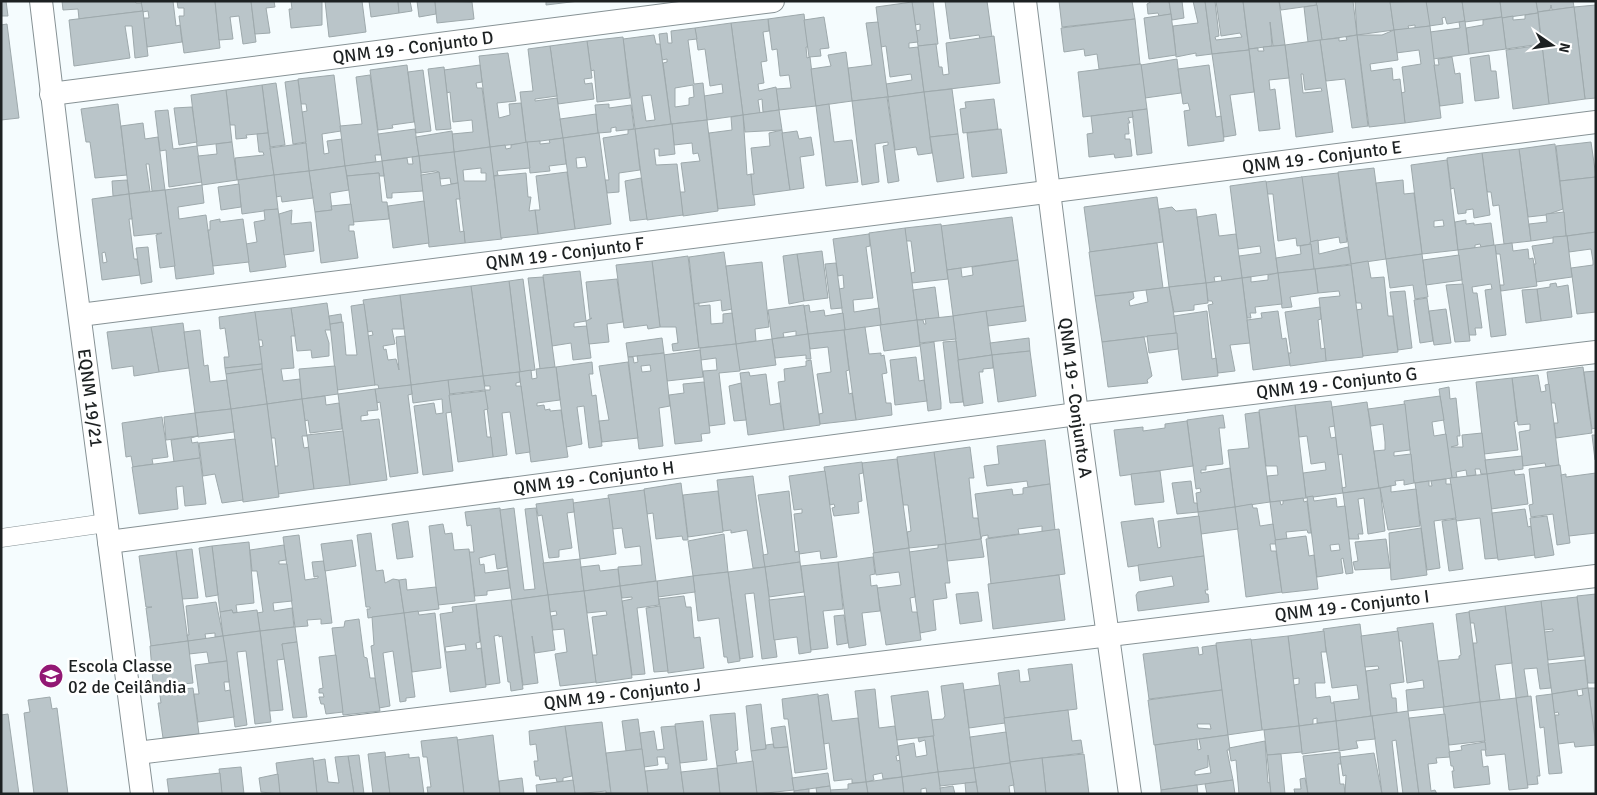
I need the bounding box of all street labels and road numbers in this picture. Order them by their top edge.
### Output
street label: QNM 19 - Conjunto D [331,26,495,69]
street label: QNM 19 - Conjunto E [1241,136,1403,178]
street label: QNM 19 - Conjunto F [484,232,646,274]
street label: QNM 19 - Conjunto A [1054,316,1097,479]
street label: EQNM 19/21 [73,347,108,449]
street label: QNM 19 - Conjunto G [1255,362,1418,403]
street label: QNM 19 - Conjunto H [512,456,676,499]
street label: QNM 19 - Conjunto I [1274,585,1431,626]
street label: QNM 19 - Conjunto J [542,674,702,715]

